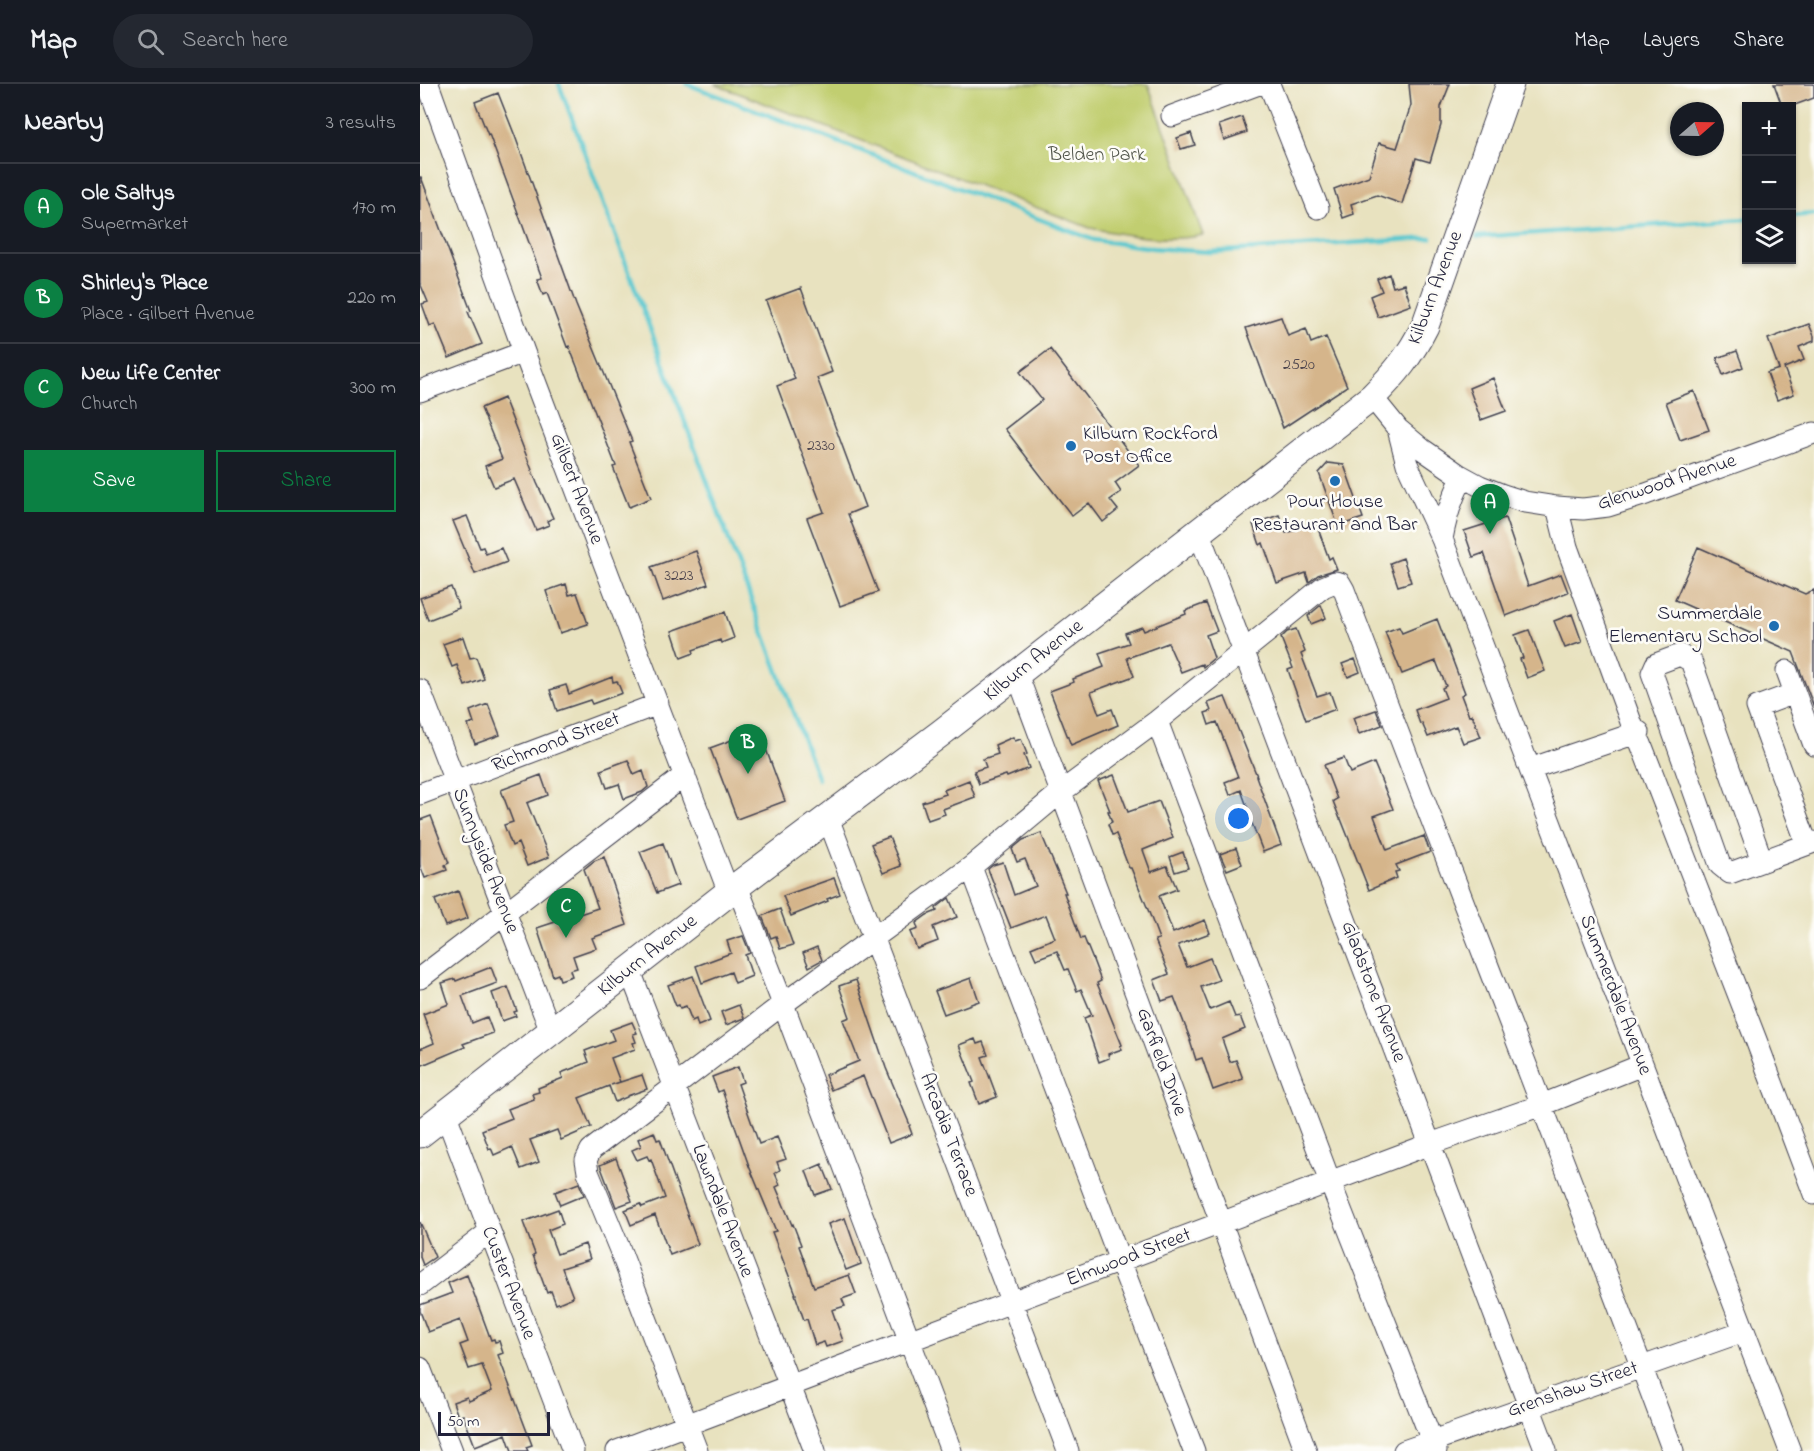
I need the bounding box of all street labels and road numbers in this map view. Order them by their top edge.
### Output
street label: Kilburn Avenue [1401,227,1471,349]
street label: Gilbert Avenue [542,429,610,549]
street label: Glenwood Avenue [1594,447,1740,519]
street label: Kilburn Avenue [978,613,1090,709]
street label: Richmond Street [488,705,625,781]
street label: Sunnyside Avenue [444,784,526,938]
street label: Kilburn Avenue [592,908,704,1004]
street label: Summerdale Avenue [1571,911,1659,1079]
street label: Gladstone Avenue [1333,917,1413,1067]
street label: Garfield Drive [1128,1004,1194,1120]
street label: Arcadia Terrace [911,1069,985,1201]
street label: Lawndale Avenue [683,1140,761,1282]
street label: Elmwood Street [1062,1221,1196,1295]
street label: Custer Avenue [473,1222,543,1344]
street label: Grenshaw Street [1504,1354,1643,1426]

